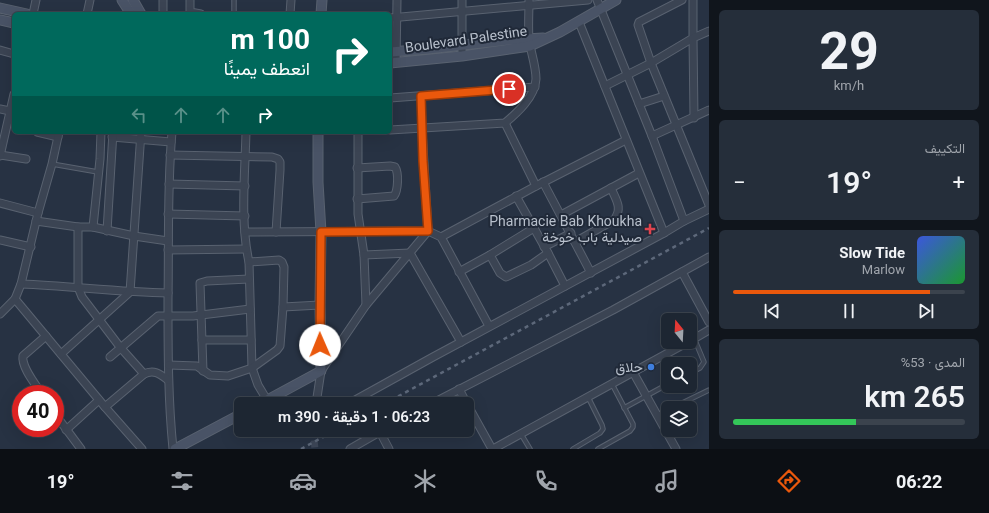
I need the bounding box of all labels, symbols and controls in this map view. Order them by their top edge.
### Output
text: 29 [819,21,879,82]
text: 100 m [231,23,310,56]
street label: Boulevard Palestine [404,23,528,55]
icon: right [324,28,376,80]
text: انعطف يمينًا [224,58,310,79]
pin [492,72,526,106]
icon: arrive [498,78,520,100]
text: km/h [834,78,864,93]
icon: left [128,104,150,126]
icon: ahead [170,104,192,126]
icon: ahead [212,104,234,126]
icon: right [254,104,276,126]
text: التكييف [925,141,965,156]
text: 19° [826,165,872,200]
text: − [733,170,746,195]
text: + [953,170,965,195]
place label: Pharmacie Bab Khoukha صيدلية باب خوخة [489,213,642,246]
marker: Pharmacie Bab Khoukha صيدلية باب خوخة [645,224,655,234]
text: Slow Tide [839,244,905,262]
text: Marlow [862,262,905,277]
icon: previous [761,300,783,322]
icon: pause [838,300,860,322]
icon: next [915,300,937,322]
north arrow [661,313,697,349]
map controls [661,313,697,437]
position arrow [299,324,341,366]
text: المدى · 53% [901,355,965,370]
button: search [661,357,697,393]
place label: حلاق [615,359,643,376]
marker: حلاق [646,362,656,372]
text: 265 km [864,379,965,414]
speed limit sign: 40 [12,385,64,437]
button: layers [661,401,697,437]
text: 06:23 · 1 دقيقة · 390 m [278,408,430,426]
icon: filters [168,467,196,495]
icon: car [289,467,317,495]
icon: climate [411,467,439,495]
icon: phone [532,467,560,495]
icon: music [653,467,681,495]
icon: directions [775,467,803,495]
text: 19° [47,471,74,492]
text: 06:22 [896,471,942,492]

